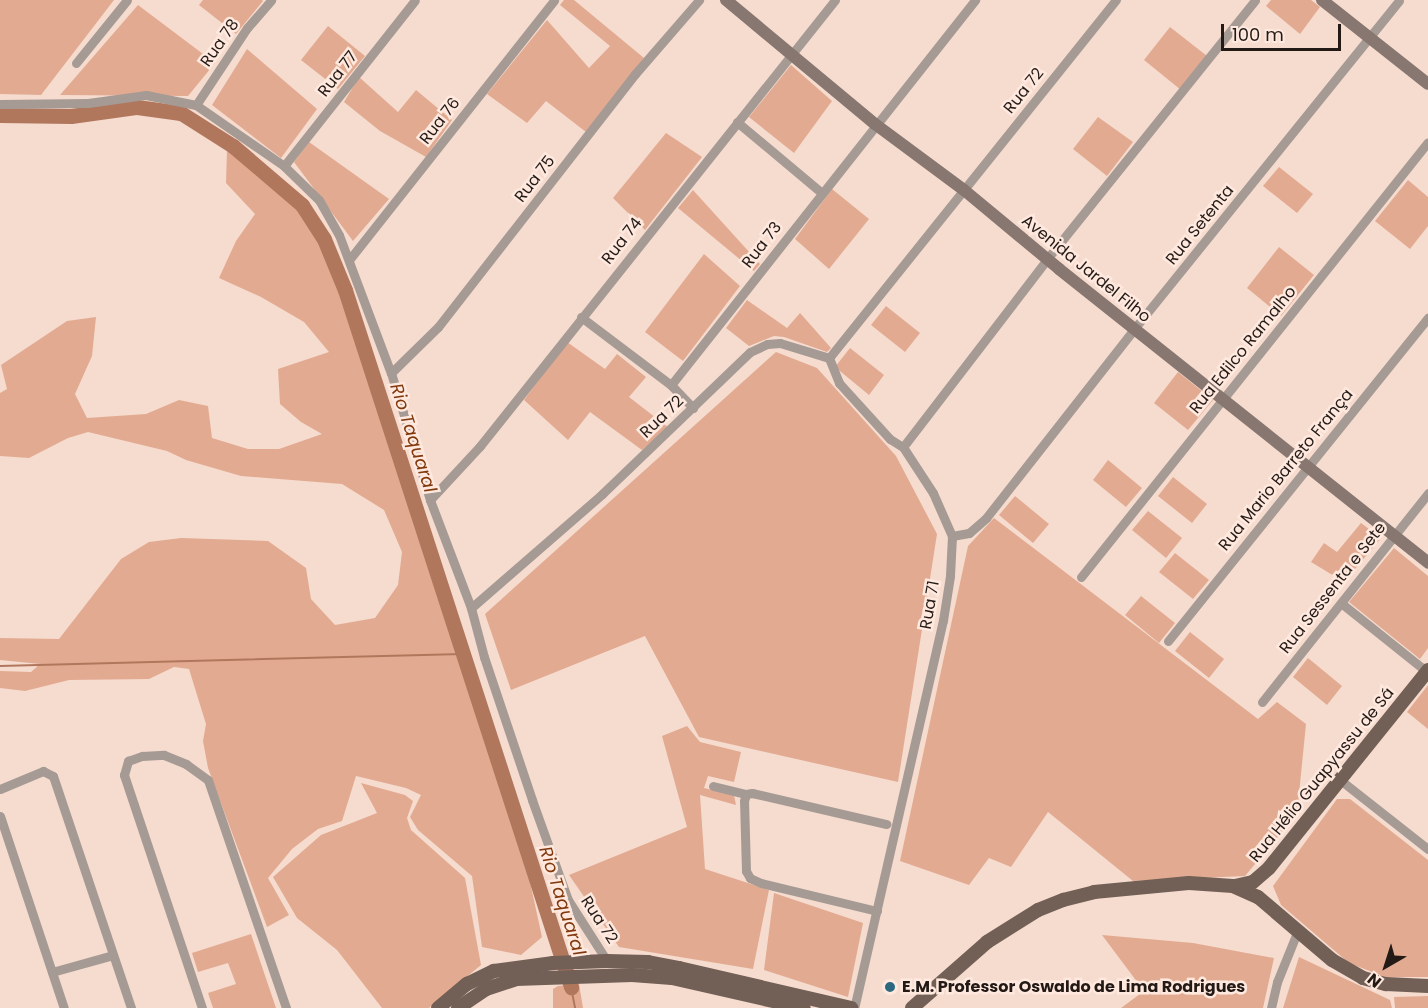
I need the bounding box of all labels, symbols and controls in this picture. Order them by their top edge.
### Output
scale bar [1224,12,1344,50]
street label: Rua 78 [197,15,243,71]
text: 100 m [1232,22,1284,47]
street label: Rua 77 [314,47,362,101]
street label: Rua 72 [1000,64,1048,118]
street label: Rua 76 [416,94,464,148]
street label: Rua 75 [511,152,559,206]
street label: Rua Setenta [1162,181,1238,269]
street label: Avenida Jardel Filho [1018,211,1154,327]
street label: Rua 74 [598,214,646,268]
street label: Rua 73 [738,218,786,272]
street label: Rua Edilco Ramalho [1186,282,1300,418]
water label: Rio Taquaral [385,381,441,495]
street label: Rua Mario Barreto França [1215,385,1357,555]
street label: Rua 72 [636,392,688,442]
street label: Rua Sessenta e Sete [1276,519,1390,657]
street label: Rua 71 [916,579,944,631]
street label: Rua Hélio Guapyassu de Sá [1246,684,1398,866]
water label: Rio Taquaral [534,844,590,958]
street label: Rua 72 [577,893,621,947]
north arrow [1356,936,1416,996]
text: N [1362,968,1386,993]
place label: E.M. Professor Oswaldo de Lima Rodrigues [902,977,1245,997]
marker: E.M. Professor Oswaldo de Lima Rodrigues [883,980,897,994]

